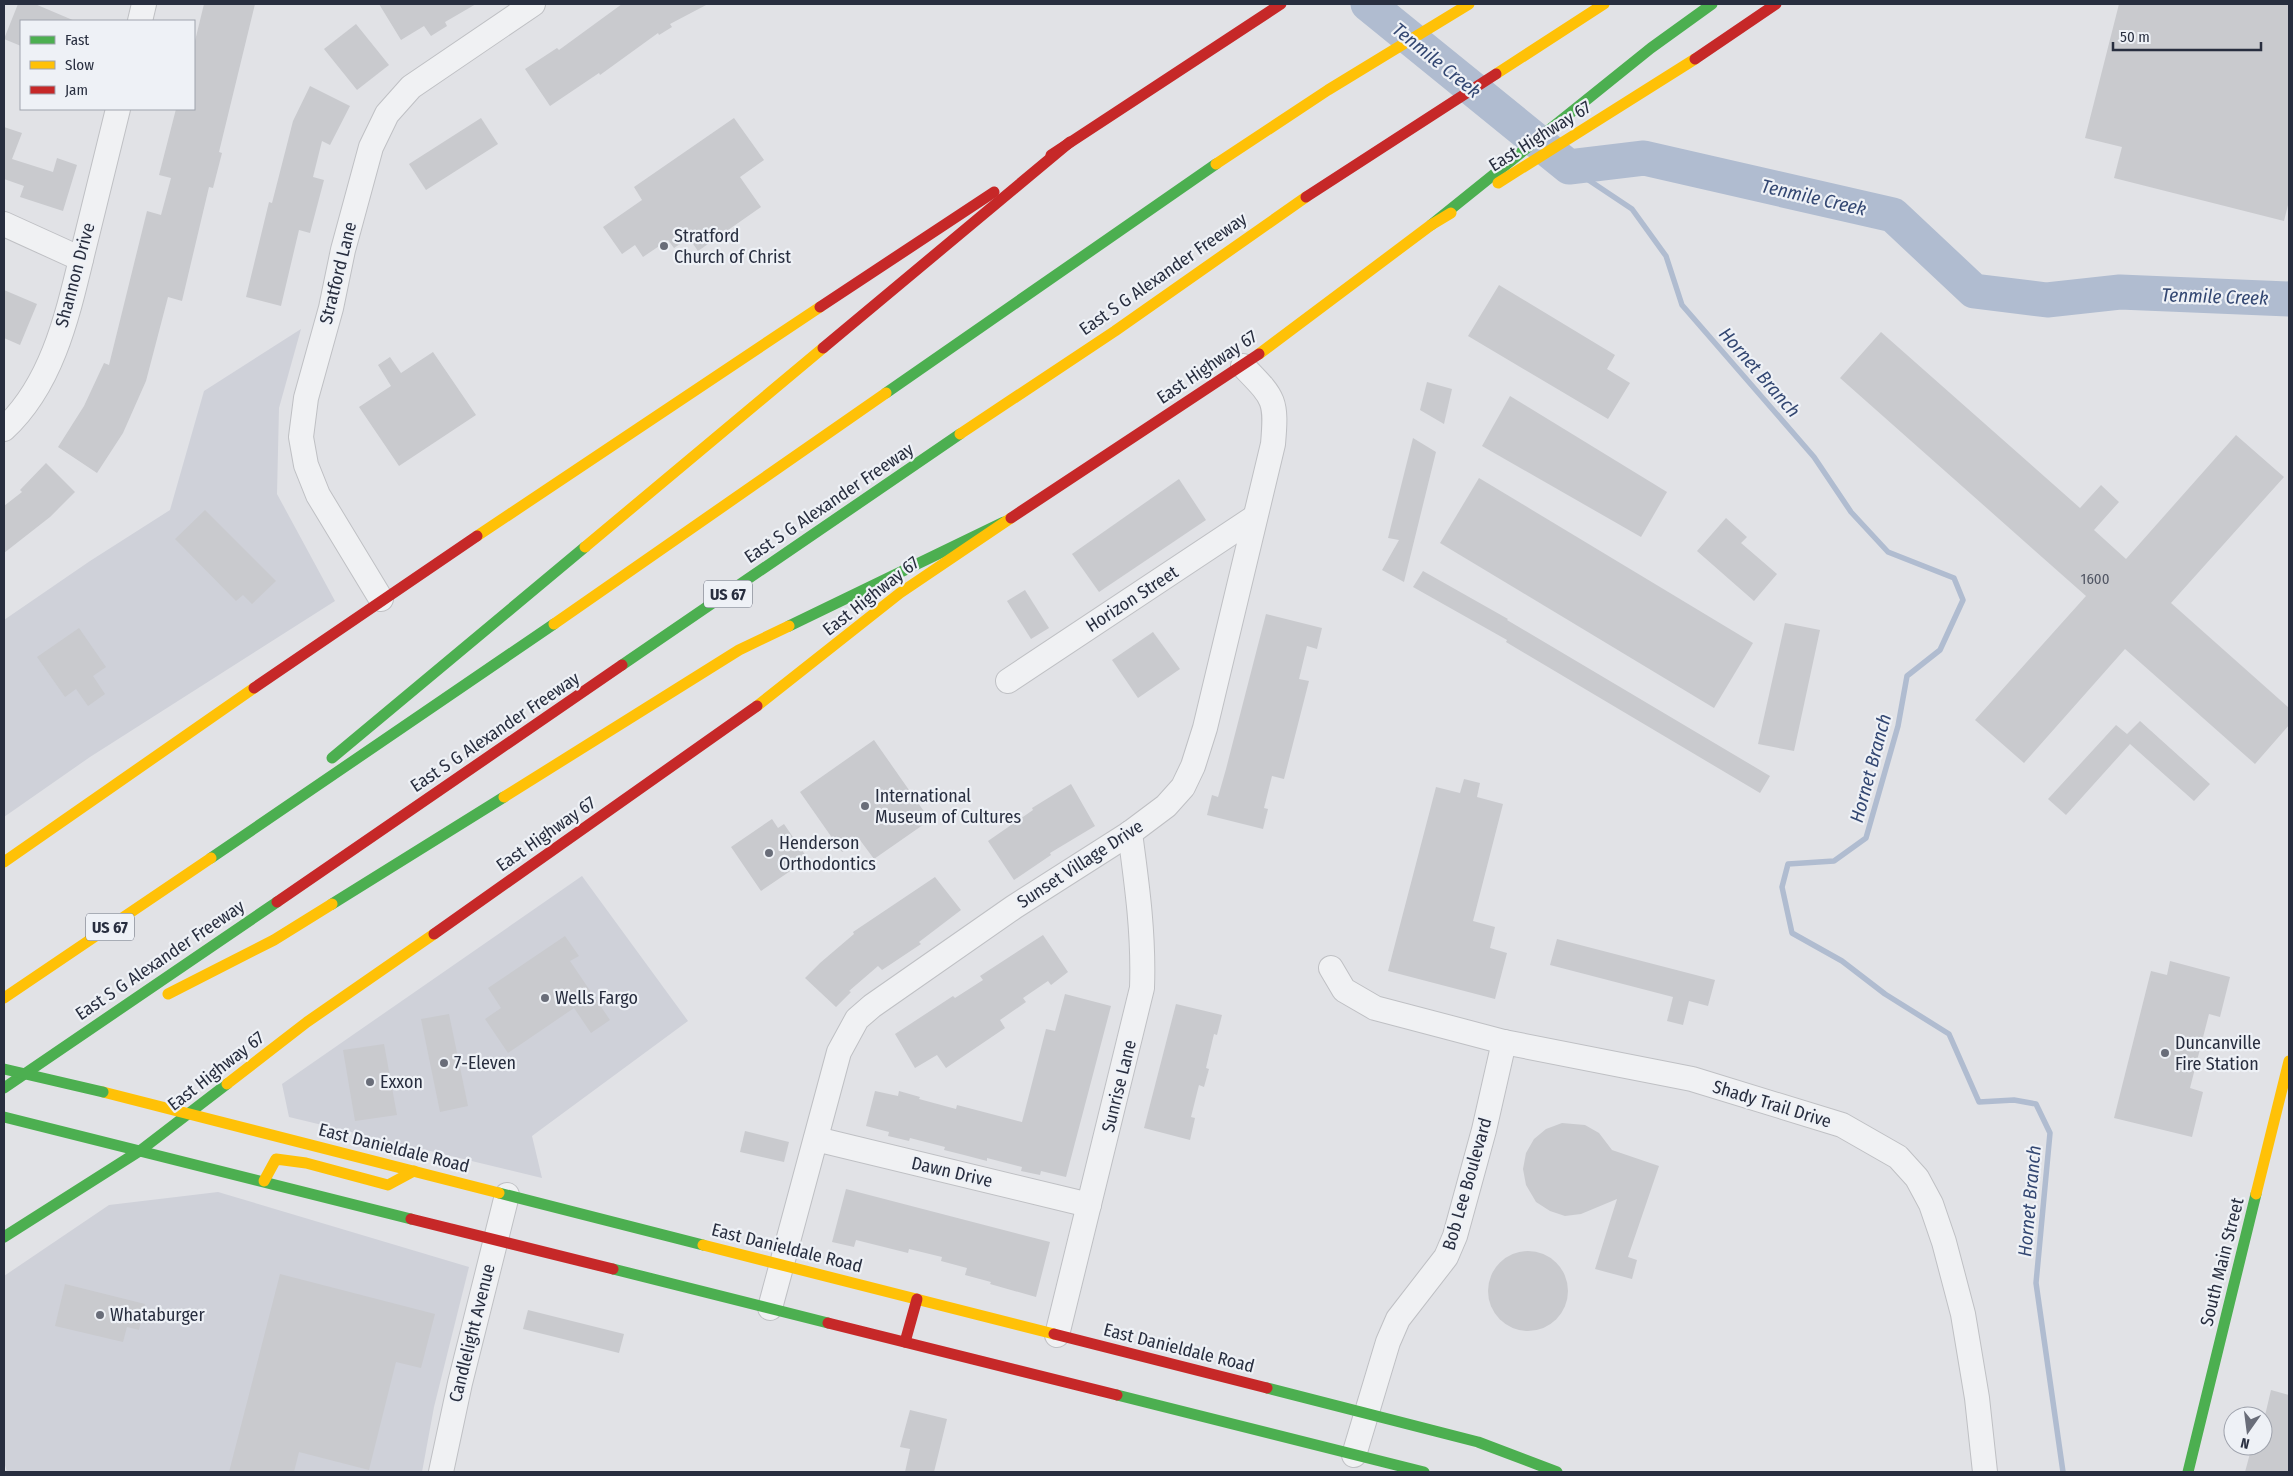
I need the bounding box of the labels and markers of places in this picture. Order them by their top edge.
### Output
place label: Stratford Church of Christ [674,225,791,268]
marker: Stratford Church of Christ [658,240,670,252]
place label: International Museum of Cultures [875,785,1021,828]
marker: International Museum of Cultures [859,800,871,812]
place label: Henderson Orthodontics [779,832,876,875]
marker: Henderson Orthodontics [763,847,775,859]
place label: Wells Fargo [555,987,638,1009]
marker: Wells Fargo [539,992,551,1004]
place label: Duncanville Fire Station [2175,1032,2261,1075]
marker: Duncanville Fire Station [2159,1047,2171,1059]
place label: 7-Eleven [454,1052,516,1074]
marker: 7-Eleven [438,1057,450,1069]
place label: Exxon [380,1071,423,1093]
marker: Exxon [364,1076,376,1088]
place label: Whataburger [110,1304,205,1326]
marker: Whataburger [94,1309,106,1321]

